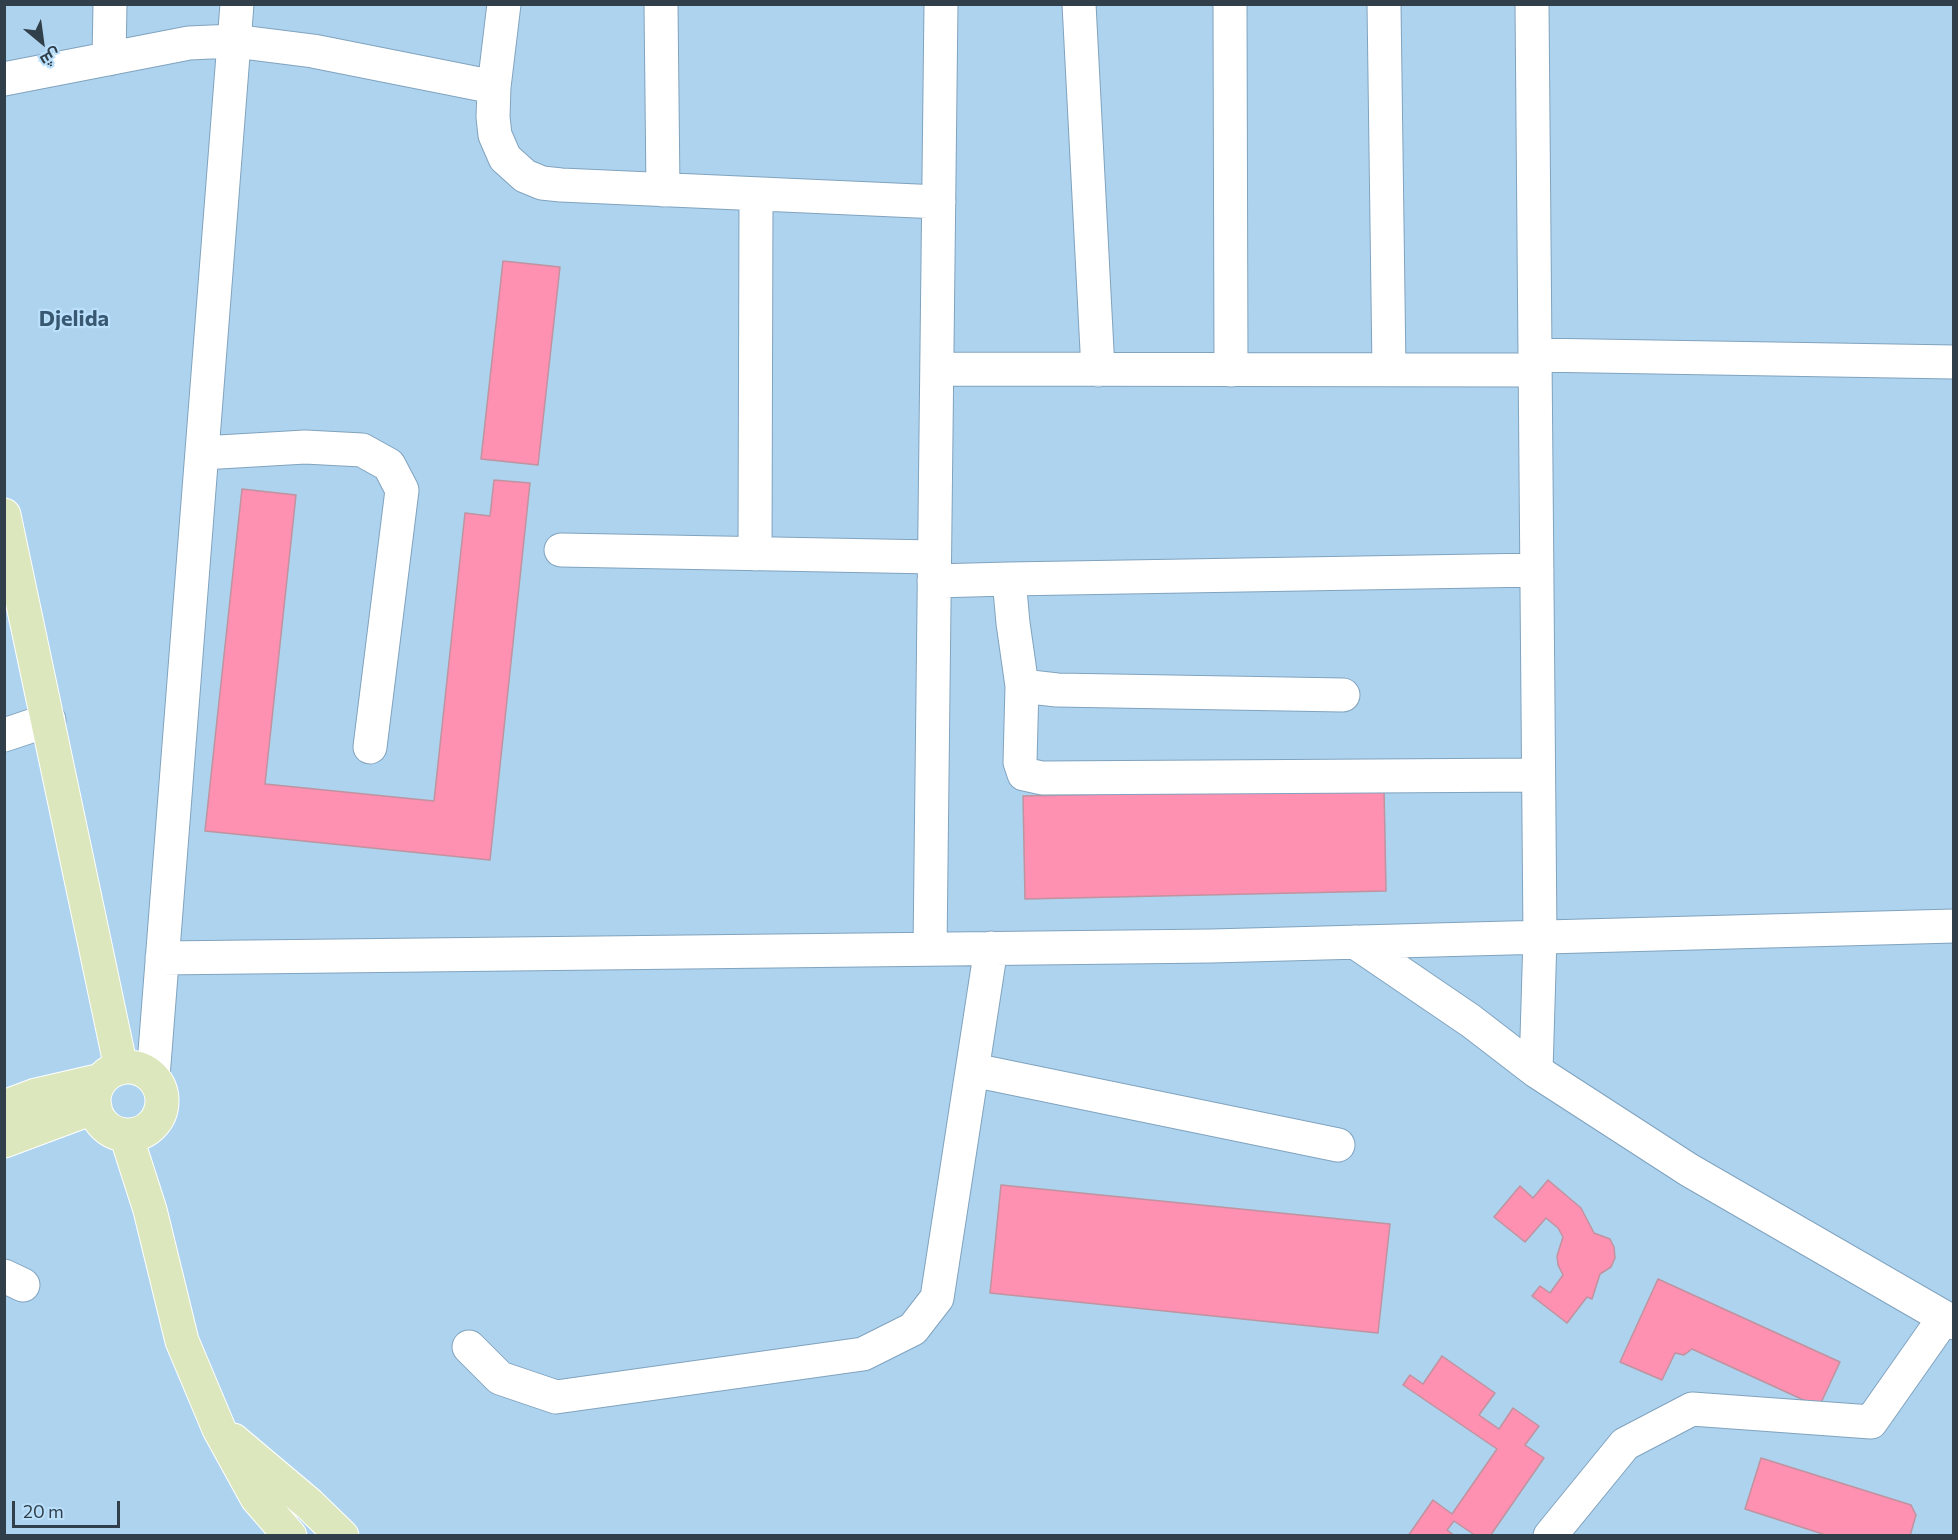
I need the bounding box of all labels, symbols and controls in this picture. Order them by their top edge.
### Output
north arrow [12,12,72,72]
text: ش [37,45,65,71]
district label: Djelida [39,306,109,332]
scale bar [15,1489,123,1527]
text: 20 m [23,1500,64,1522]

